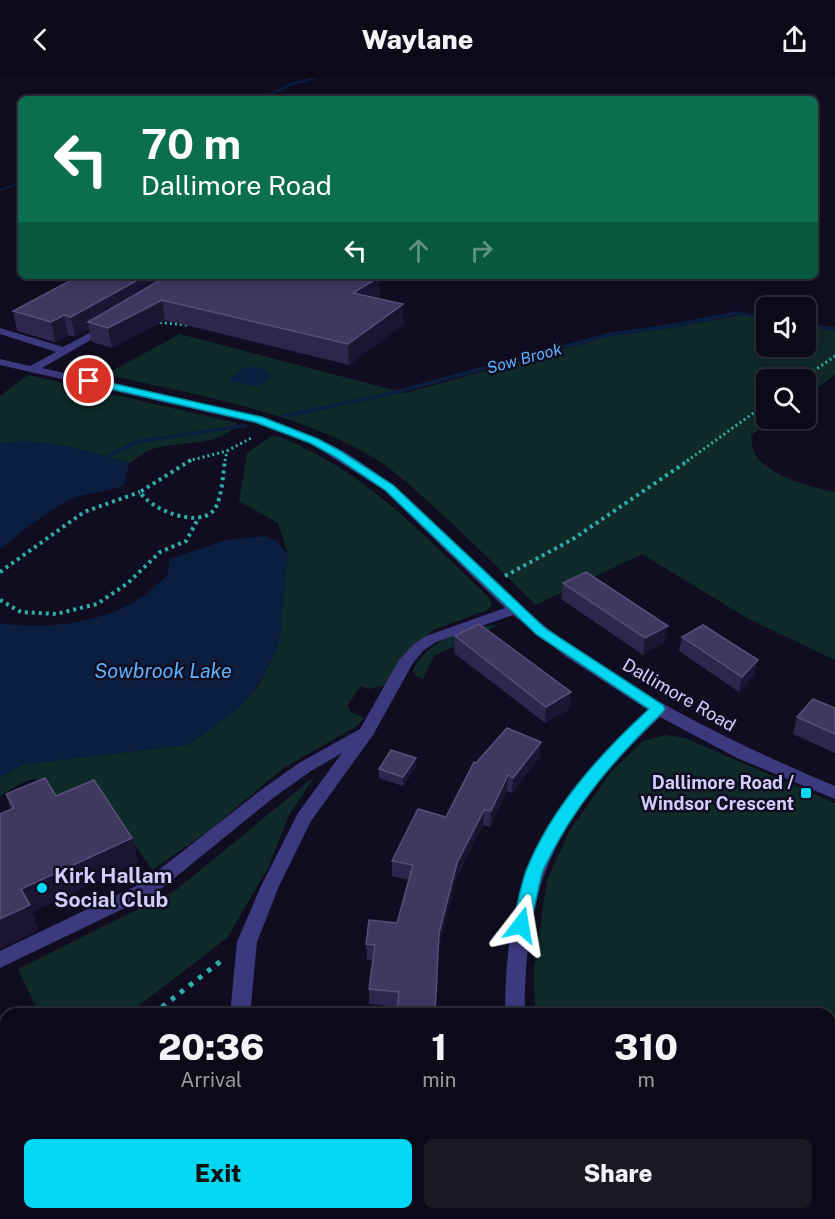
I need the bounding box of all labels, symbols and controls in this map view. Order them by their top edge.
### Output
icon: back [24,23,57,56]
text: Waylane [362,23,473,55]
icon: share [778,23,811,56]
text: 70 m [141,119,241,168]
icon: left [42,120,120,198]
text: Dallimore Road [141,169,332,201]
icon: left [339,234,372,267]
icon: ahead [402,234,435,267]
icon: right [465,234,498,267]
map controls [756,297,816,429]
button: sound [756,297,816,357]
water label: Sow Brook [484,339,564,378]
pin [63,355,114,406]
icon: arrive [72,364,105,397]
button: search [756,369,816,429]
street label: Dallimore Road [619,654,740,735]
water label: Sowbrook Lake [94,659,232,683]
place label: Dallimore Road / Windsor Crescent [641,772,794,814]
marker: Dallimore Road / Windsor Crescent [799,786,813,800]
place label: Kirk Hallam Social Club [54,863,172,912]
marker: Kirk Hallam Social Club [35,881,49,895]
position arrow [489,893,553,957]
text: 20:36 [158,1026,264,1068]
text: 1 [431,1026,447,1068]
text: 310 [614,1026,678,1068]
text: Arrival [180,1068,242,1092]
text: min [422,1068,456,1092]
text: m [637,1068,655,1092]
button: Exit [24,1139,412,1208]
button: Share [424,1139,812,1208]

